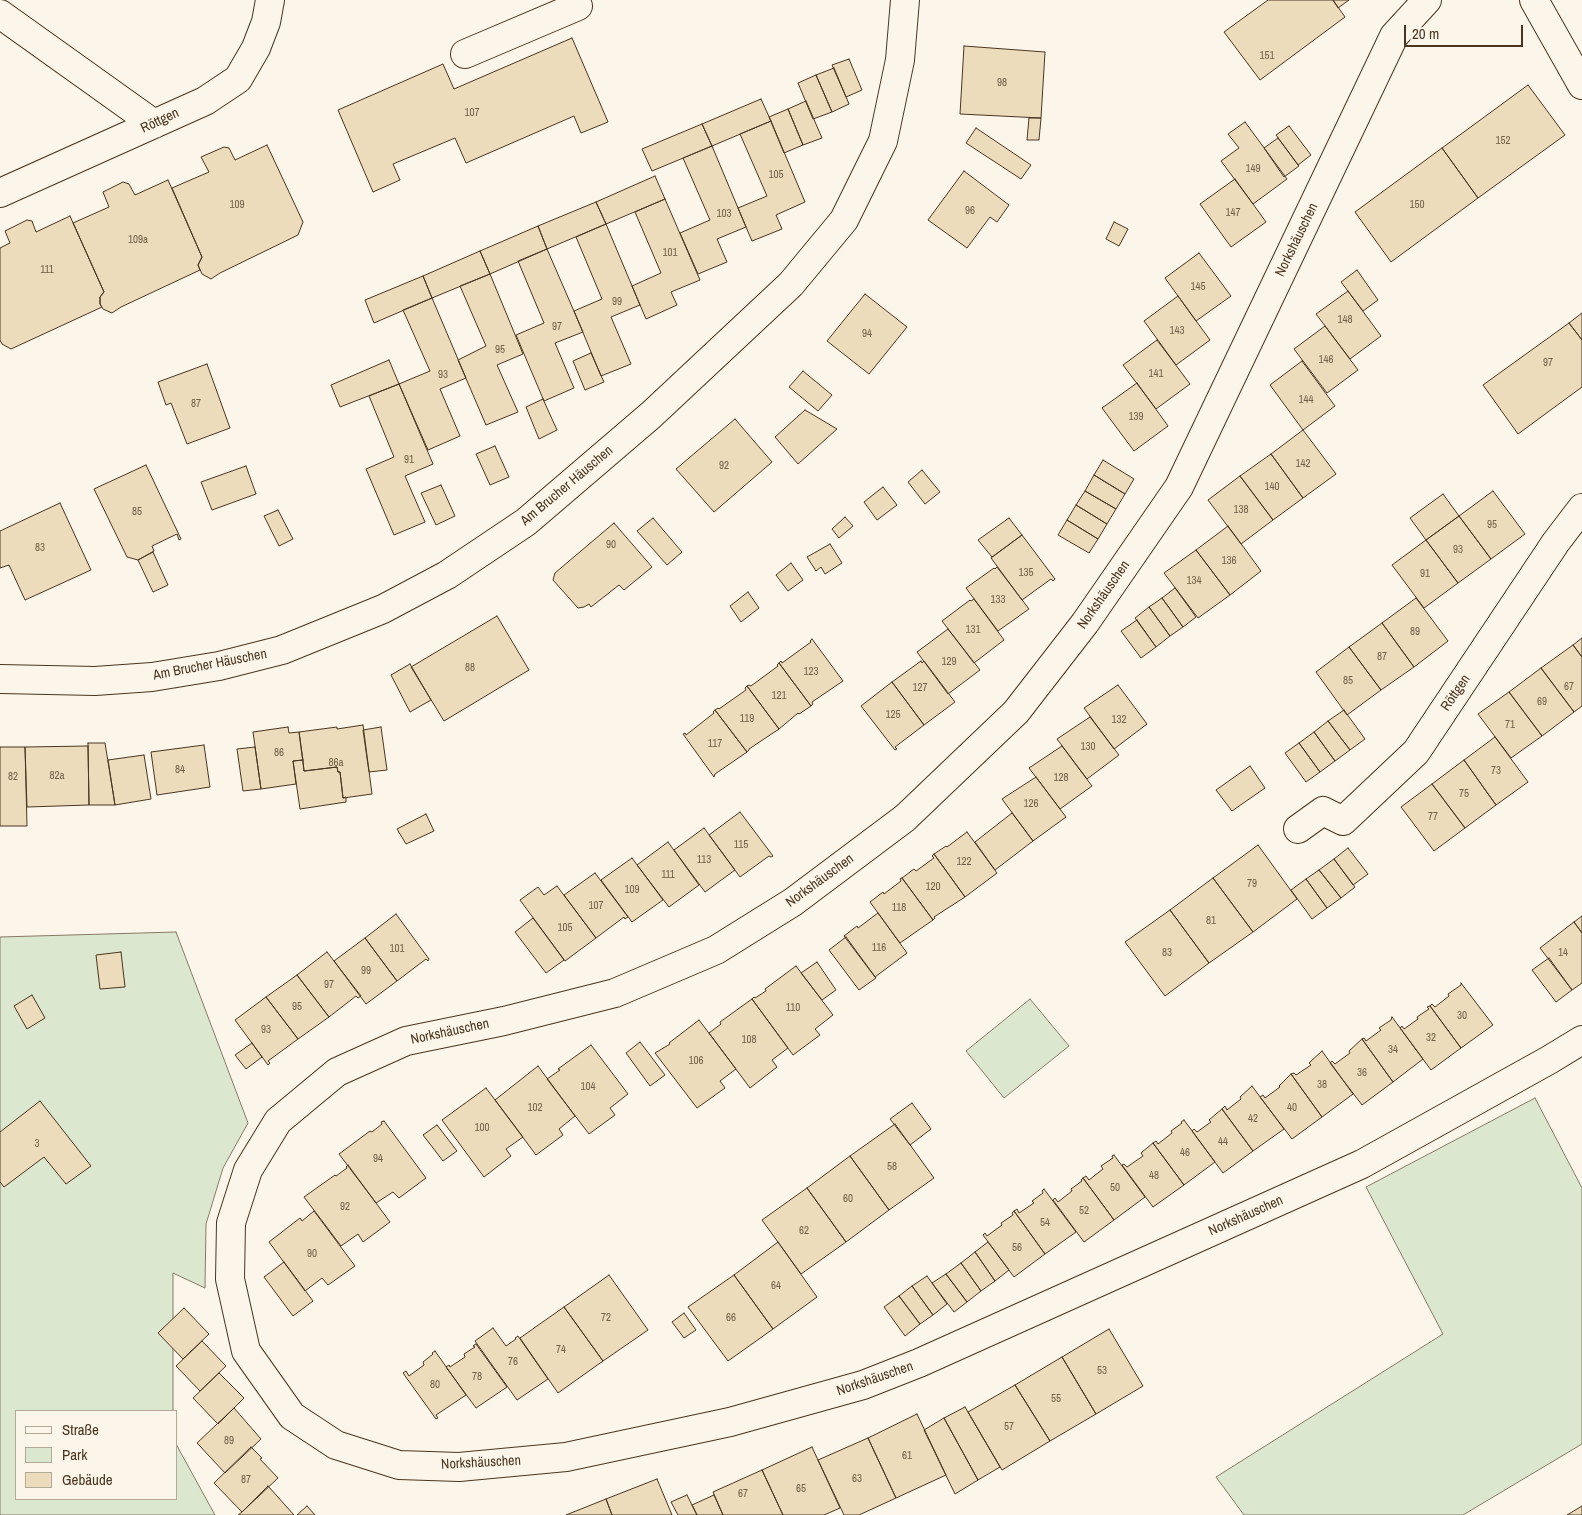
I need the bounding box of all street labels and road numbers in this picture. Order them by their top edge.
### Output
street label: Röttgen [138,105,182,137]
street label: Norkshäuschen [1272,200,1322,280]
street label: Am Brucher Häuschen [517,442,617,530]
street label: Norkshäuschen [1074,558,1134,632]
street label: Am Brucher Häuschen [152,646,268,684]
street label: Röttgen [1438,672,1474,714]
street label: Norkshäuschen [783,851,857,911]
street label: Norkshäuschen [409,1015,491,1049]
street label: Norkshäuschen [1206,1192,1286,1240]
street label: Norkshäuschen [835,1358,915,1400]
street label: Norkshäuschen [441,1453,521,1473]

